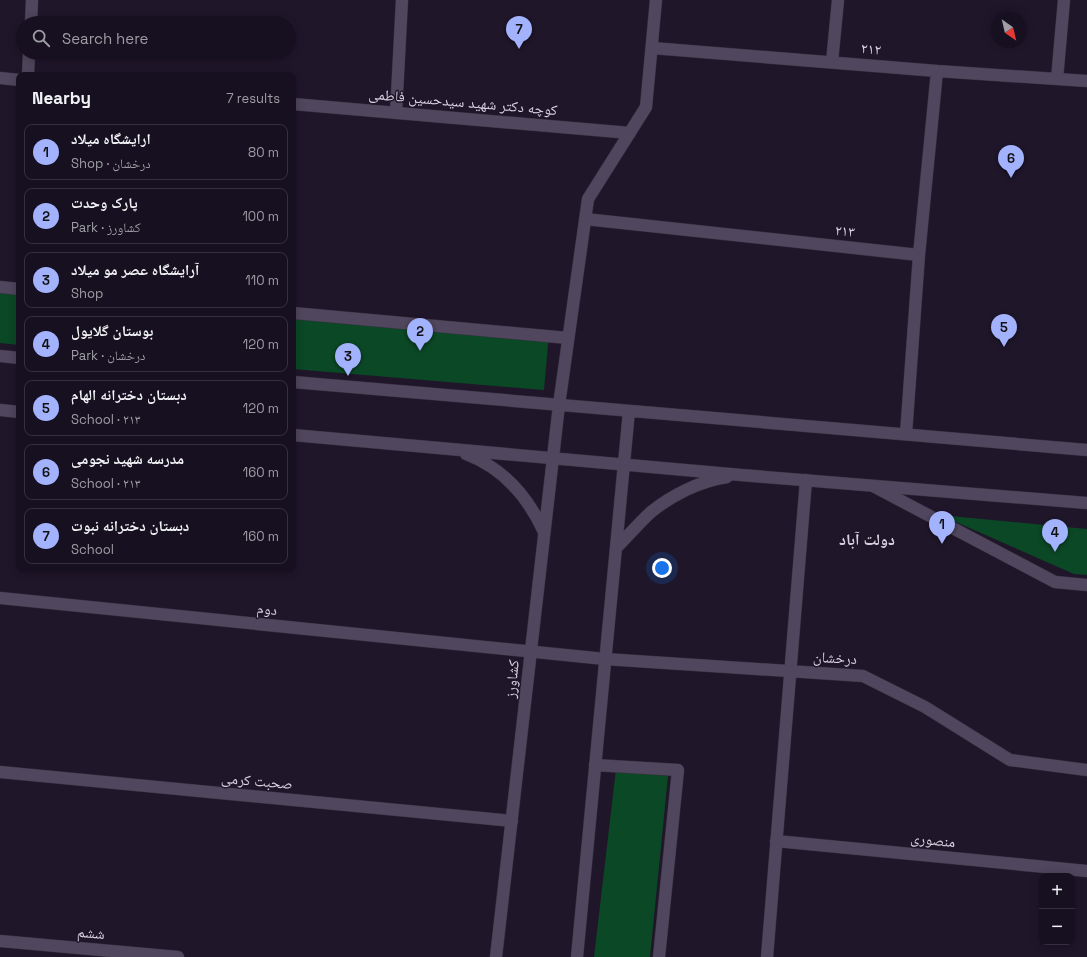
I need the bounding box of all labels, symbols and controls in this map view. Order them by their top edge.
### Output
north arrow [991,12,1027,48]
search box [16,16,296,60]
pin: 7 [506,16,532,49]
icon: search [30,27,52,49]
text: Search here [62,29,148,48]
street label: ۲۱۲ [860,38,882,59]
street label: کوچه دکتر شهید سیدحسین فاطمی [368,84,558,120]
text: Nearby [32,87,91,109]
text: 7 results [226,90,280,107]
text: ارایشگاه میلاد [71,129,151,148]
text: 1 [43,144,49,161]
text: 80 m [248,144,279,161]
pin: 6 [998,145,1024,178]
text: Shop · درخشان [71,155,151,172]
text: پارک وحدت [71,193,138,212]
text: 2 [42,208,50,225]
text: 100 m [242,208,279,225]
text: Park · کشاورز [71,219,141,236]
street label: ۲۱۳ [834,220,856,241]
text: آرایشگاه عصر مو میلاد [71,260,199,279]
text: 3 [42,272,50,289]
text: 110 m [245,272,279,289]
text: Shop [71,285,103,302]
pin: 5 [991,314,1017,347]
pin: 2 [407,318,433,351]
text: بوستان گلایول [71,321,153,340]
text: 4 [42,336,50,353]
text: 120 m [243,336,279,353]
pin: 3 [335,343,361,376]
text: Park · درخشان [71,347,145,364]
text: دبستان دخترانه الهام [71,385,187,404]
text: 5 [42,400,50,417]
text: 120 m [243,400,279,417]
text: School · ۲۱۳ [71,411,141,428]
text: مدرسه شهید نجومی [71,449,184,468]
text: 6 [42,464,50,481]
text: 160 m [243,464,279,481]
text: School · ۲۱۳ [71,475,141,492]
pin: 1 [929,511,955,544]
text: دبستان دخترانه نبوت [71,516,189,535]
pin: 4 [1042,519,1068,552]
text: 7 [42,528,50,545]
text: 160 m [243,528,279,545]
district label: دولت آباد [839,529,895,550]
text: School [71,541,114,558]
your location [652,558,672,578]
street label: دوم [256,598,278,620]
street label: درخشان [812,647,858,669]
street label: کشاورز [500,659,523,700]
street label: صحبت کرمی [220,768,294,794]
street label: منصوری [910,828,957,852]
map controls [1039,873,1075,945]
button: + [1039,873,1075,909]
button: − [1039,909,1075,945]
street label: ششم [76,922,106,944]

